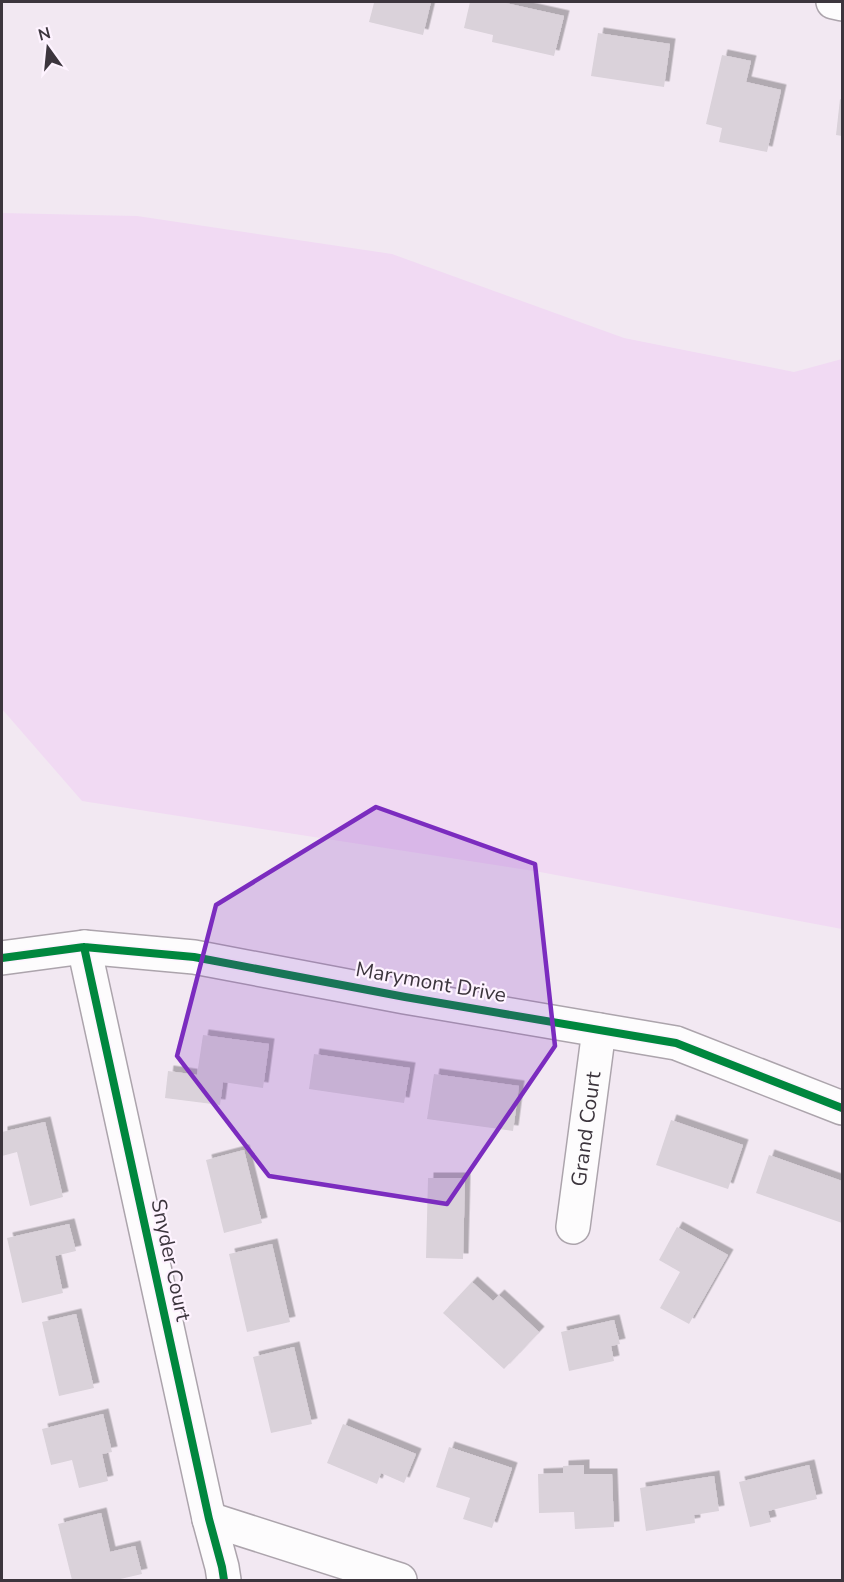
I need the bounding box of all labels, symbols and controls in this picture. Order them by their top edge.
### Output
north arrow [18,18,78,78]
text: N [36,22,53,47]
street label: Marymont Drive [354,955,508,1009]
street label: Grand Court [565,1069,607,1188]
street label: Snyder Court [144,1196,198,1324]

